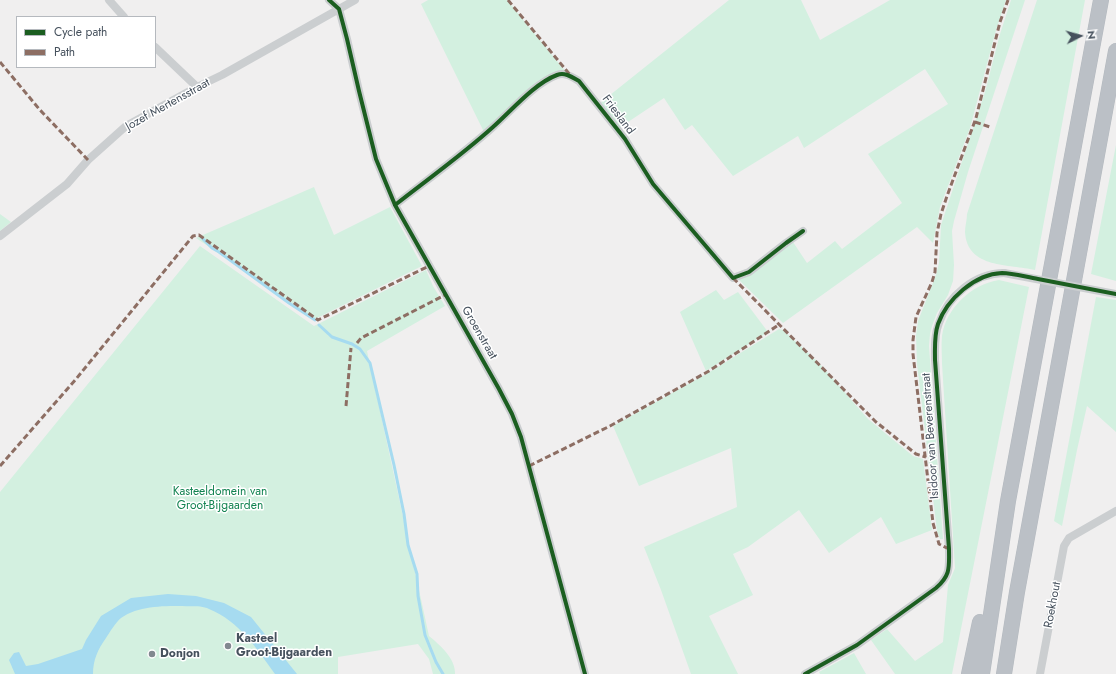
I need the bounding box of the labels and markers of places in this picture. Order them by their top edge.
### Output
place label: Kasteel Groot-Bijgaarden [236,632,332,660]
marker: Kasteel Groot-Bijgaarden [223,641,233,651]
place label: Donjon [160,647,200,661]
marker: Donjon [147,649,157,659]

